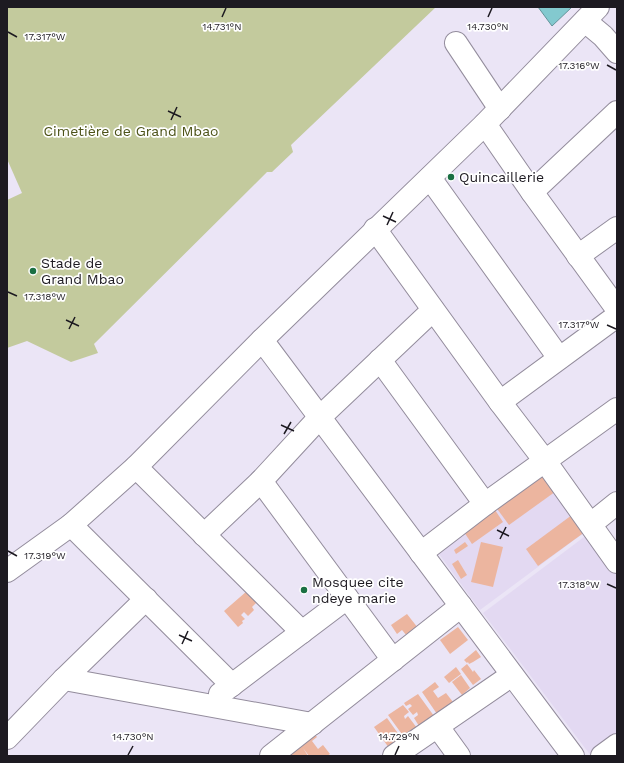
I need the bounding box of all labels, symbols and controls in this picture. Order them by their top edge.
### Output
text: 14.731°N [203,21,241,32]
text: 14.730°N [467,21,509,32]
text: 17.317°W [25,31,66,42]
text: 17.316°W [558,60,600,71]
park label: Cimetière de Grand Mbao [44,123,218,139]
place label: Quincaillerie [459,169,544,185]
marker: Quincaillerie [446,172,456,182]
place label: Stade de Grand Mbao [41,255,124,287]
marker: Stade de Grand Mbao [28,266,38,276]
text: 17.318°W [24,291,66,302]
text: 17.317°W [559,319,600,330]
text: 17.319°W [24,550,66,561]
place label: Mosquee cite ndeye marie [312,574,403,606]
text: 17.318°W [558,579,600,590]
marker: Mosquee cite ndeye marie [299,585,309,595]
text: 14.730°N [112,731,154,742]
text: 14.729°N [378,731,420,742]

